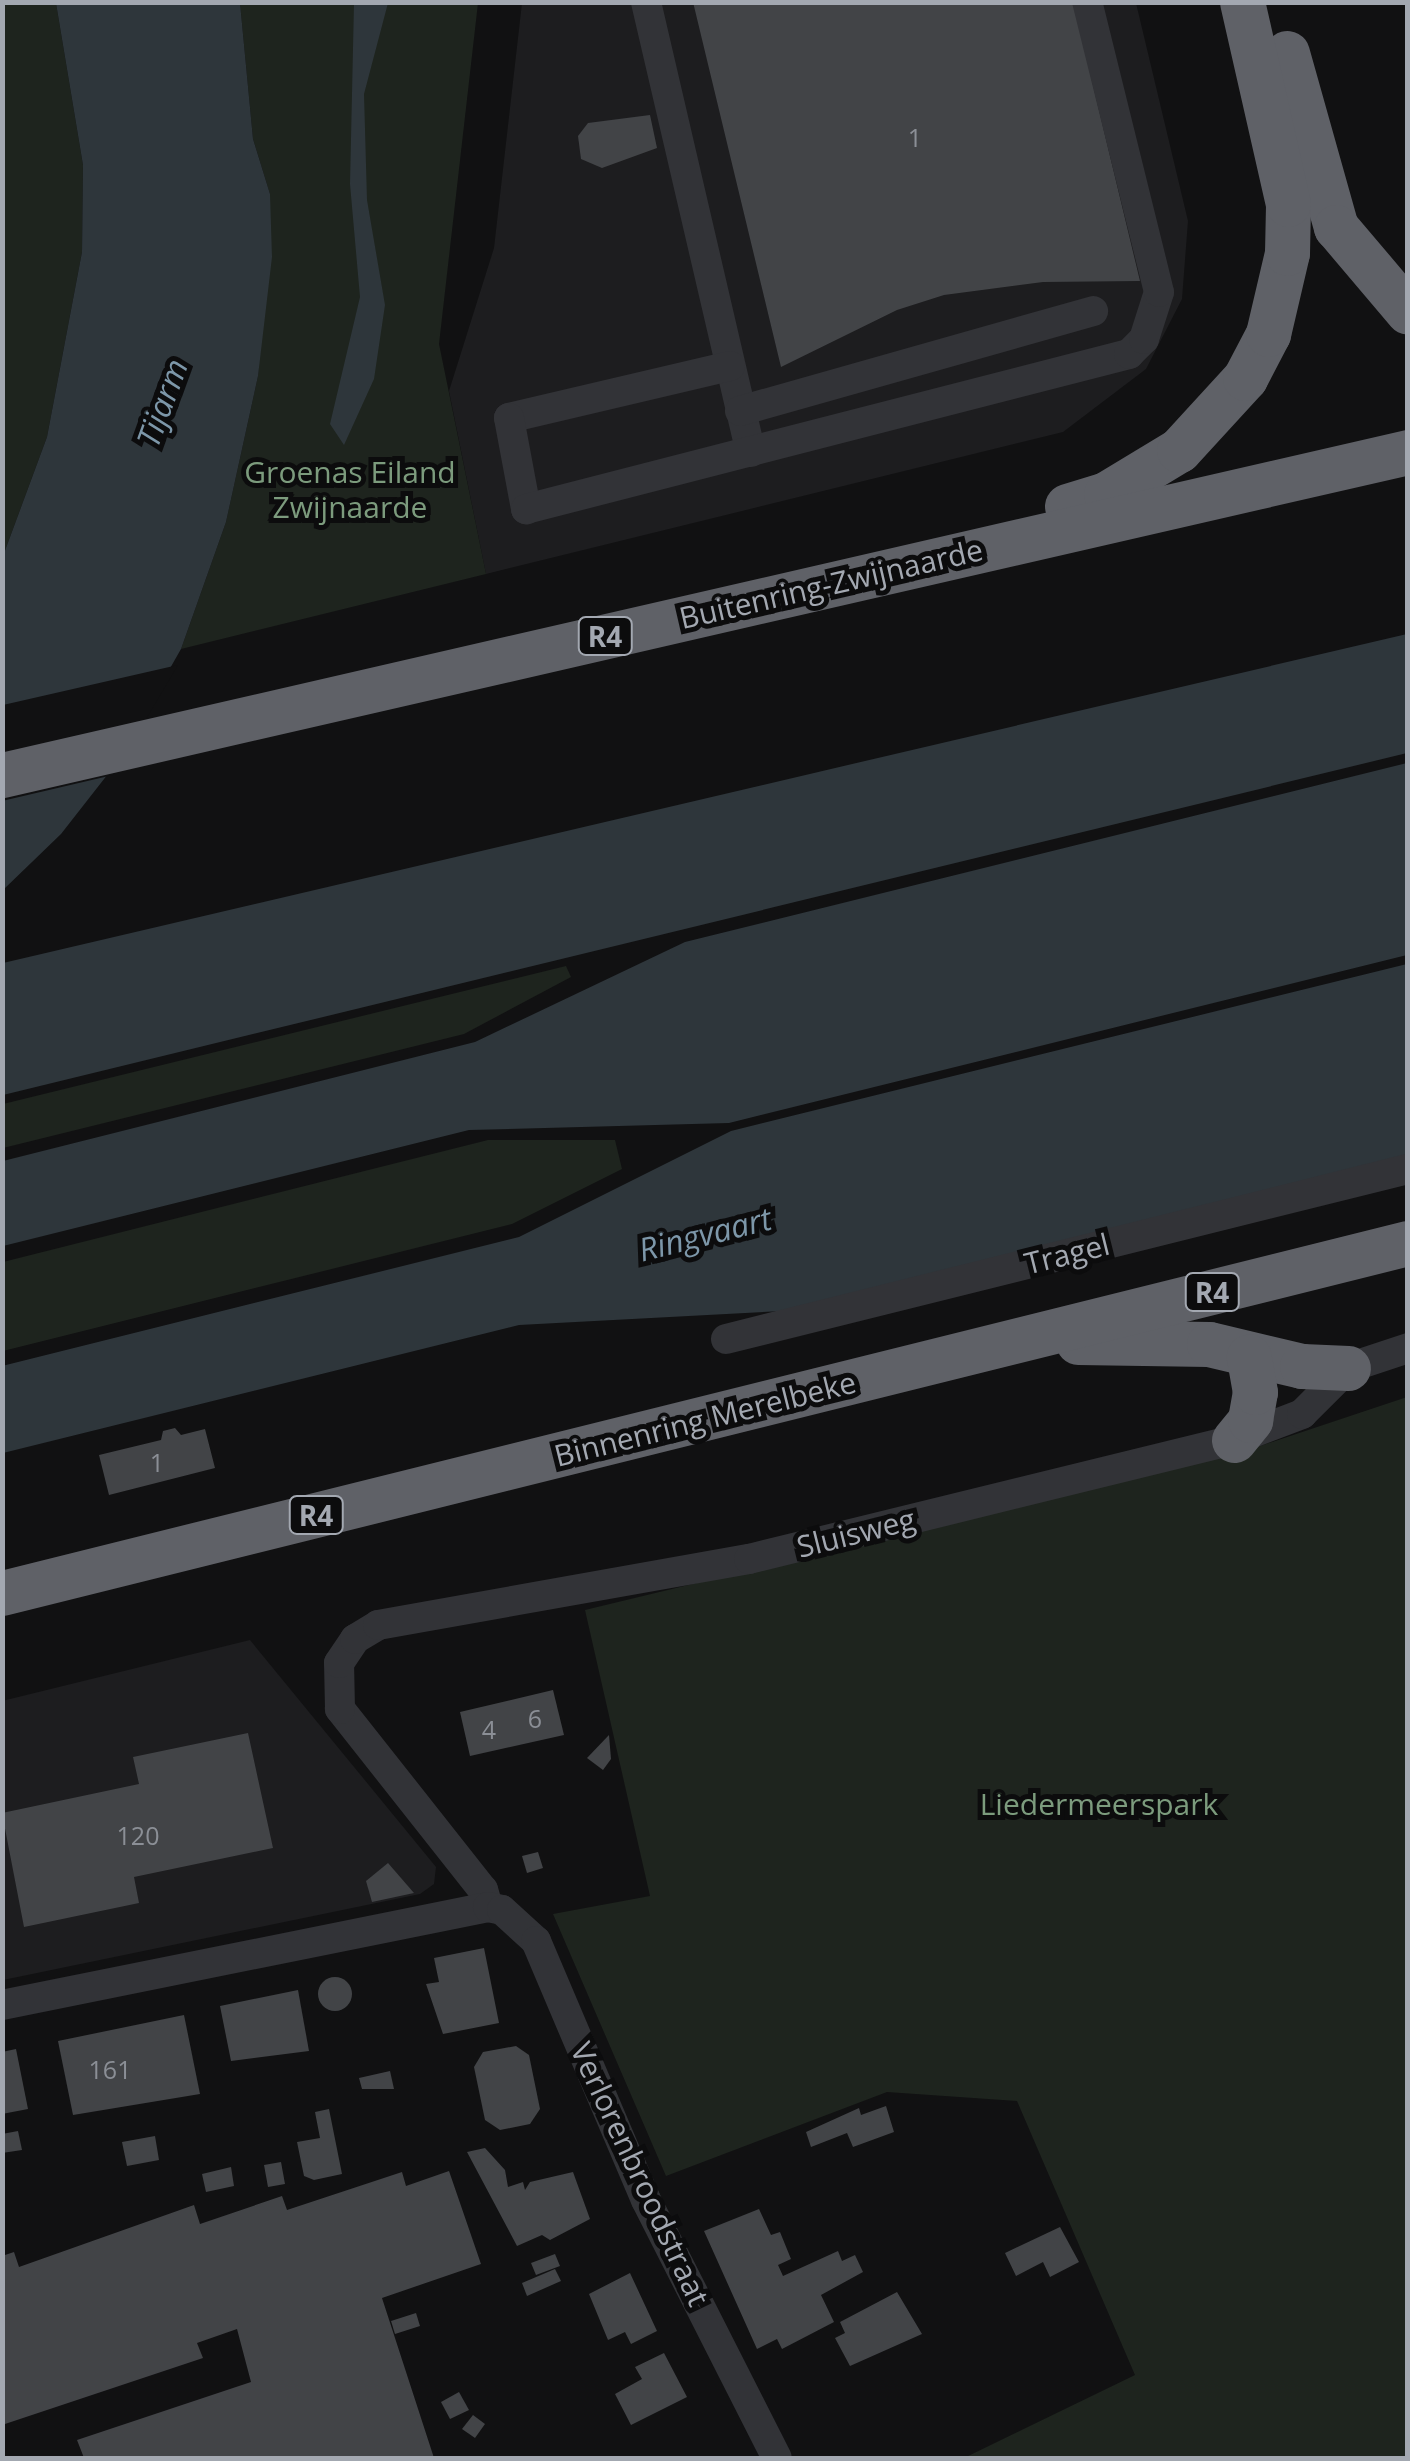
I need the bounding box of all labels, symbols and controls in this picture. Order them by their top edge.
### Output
house number: 1 [908,122,922,152]
water label: Tijarm [128,354,196,452]
park label: Groenas Eiland Zwijnaarde [244,454,456,524]
street label: Buitenring-Zwijnaarde [676,532,986,636]
road number: R4 [578,613,632,659]
water label: Ringvaart [635,1199,775,1269]
street label: Tragel [1021,1226,1113,1282]
road number: R4 [1184,1269,1240,1315]
street label: Binnenring Merelbeke [550,1364,860,1474]
house number: 1 [150,1447,164,1477]
road number: R4 [288,1492,344,1538]
street label: Sluisweg [793,1501,919,1565]
house number: 6 [528,1703,542,1733]
house number: 4 [482,1714,496,1744]
park label: Liedermeerspark [980,1786,1218,1822]
house number: 120 [117,1820,159,1850]
street label: Verlorenbroodstraat [563,2037,717,2311]
house number: 161 [89,2054,131,2084]

